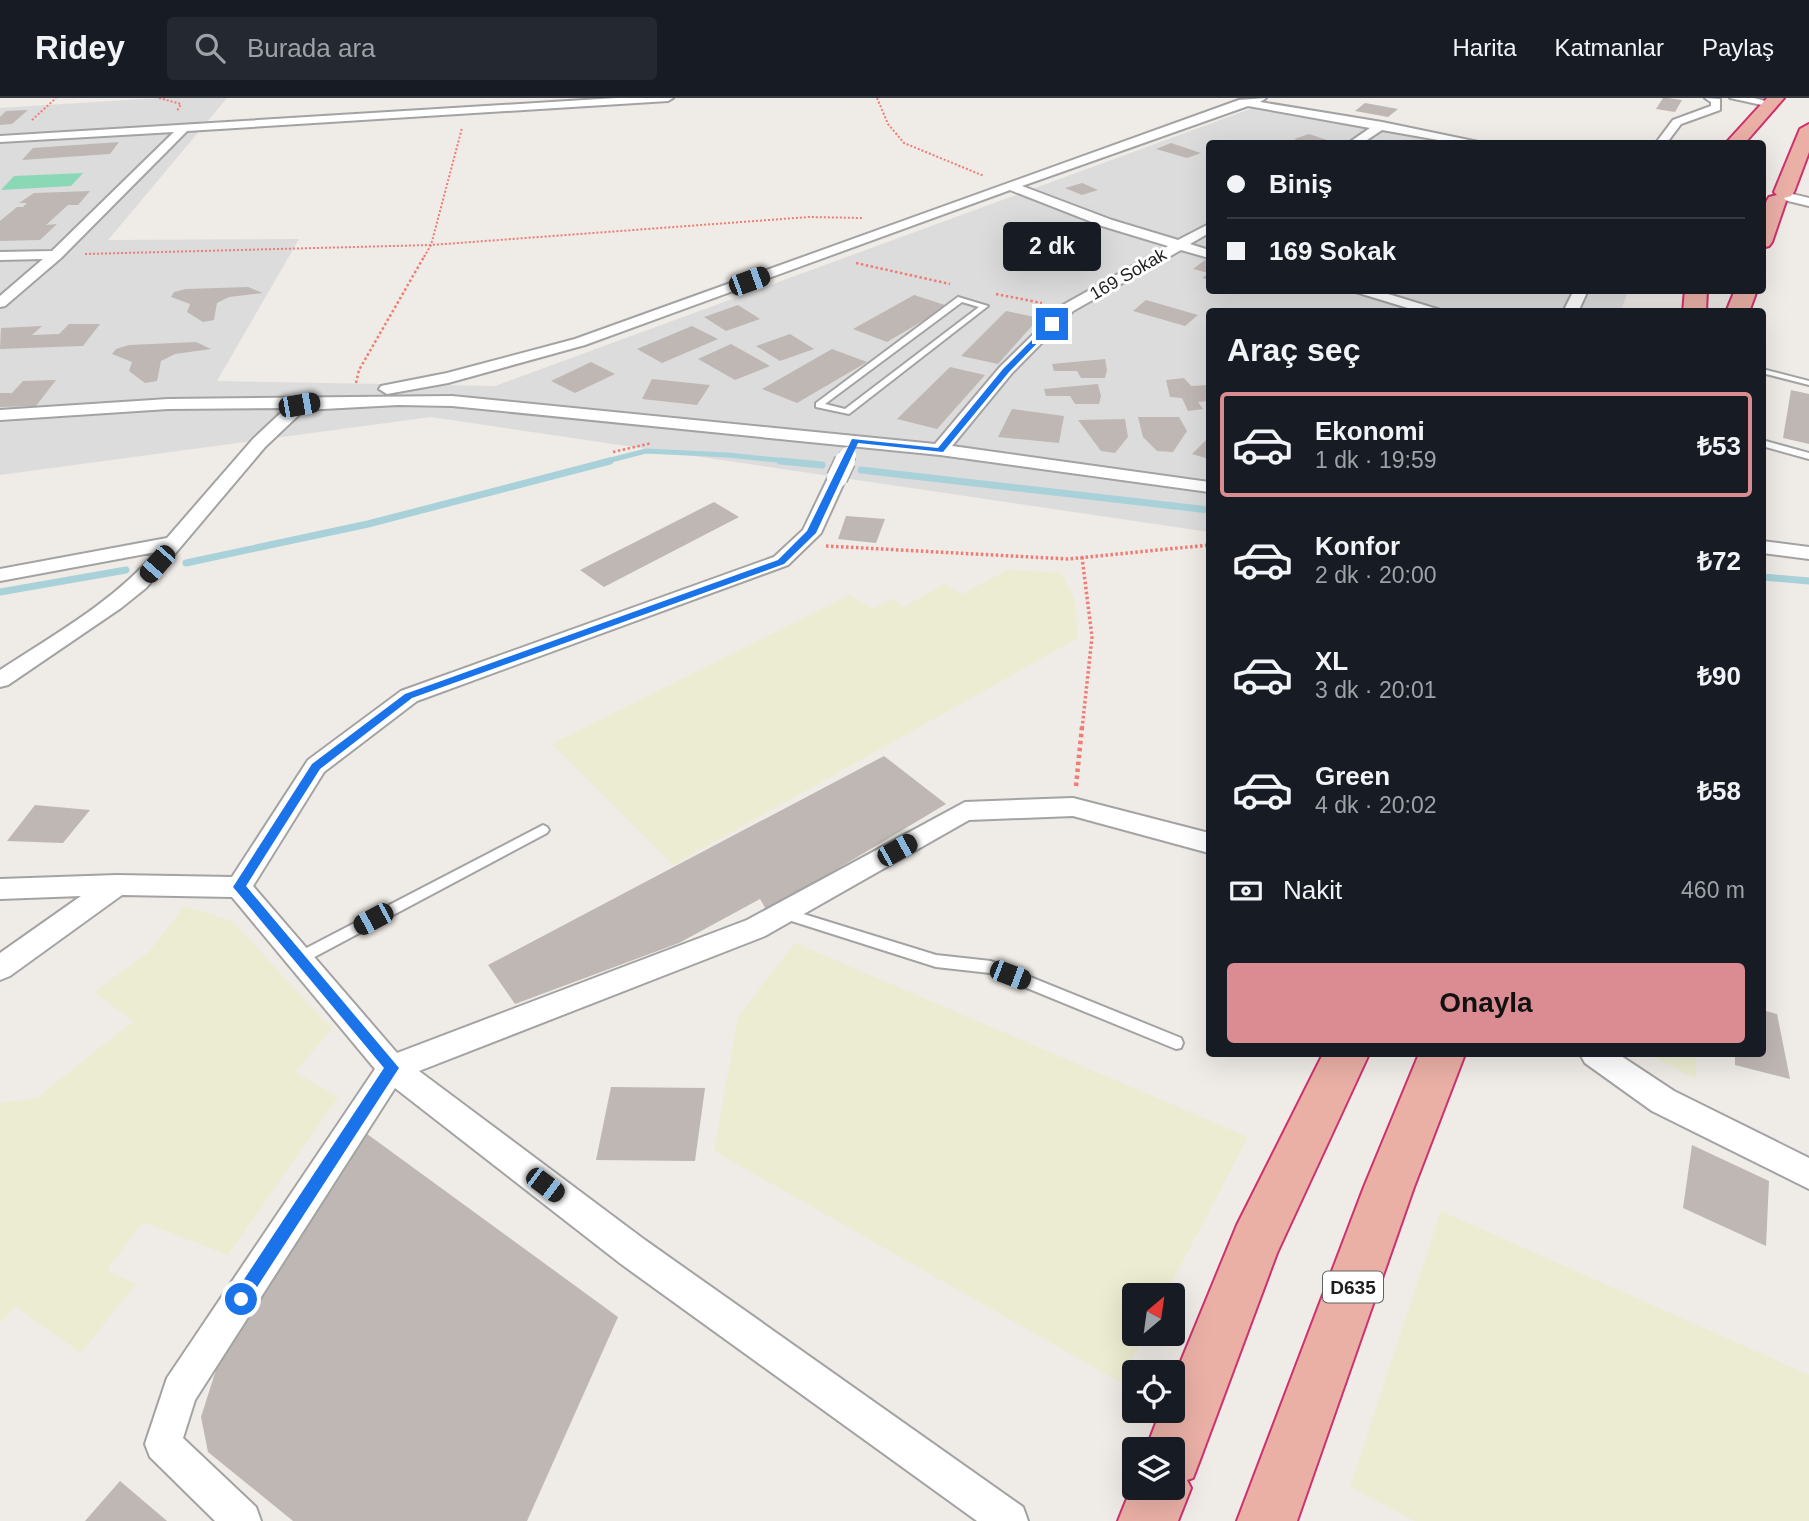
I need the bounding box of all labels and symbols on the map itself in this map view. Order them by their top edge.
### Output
callout: 2 dk [1003,222,1101,272]
street label: 169 Sokak [1086,244,1171,304]
car [726,264,773,298]
route end [1036,308,1068,340]
car [277,391,322,419]
car [136,541,179,587]
car [874,831,921,869]
car [350,900,397,938]
car [987,958,1034,992]
car [522,1164,569,1206]
road number: D635 [1323,1272,1383,1302]
route start [225,1283,257,1315]
north arrow [1122,1283,1185,1346]

